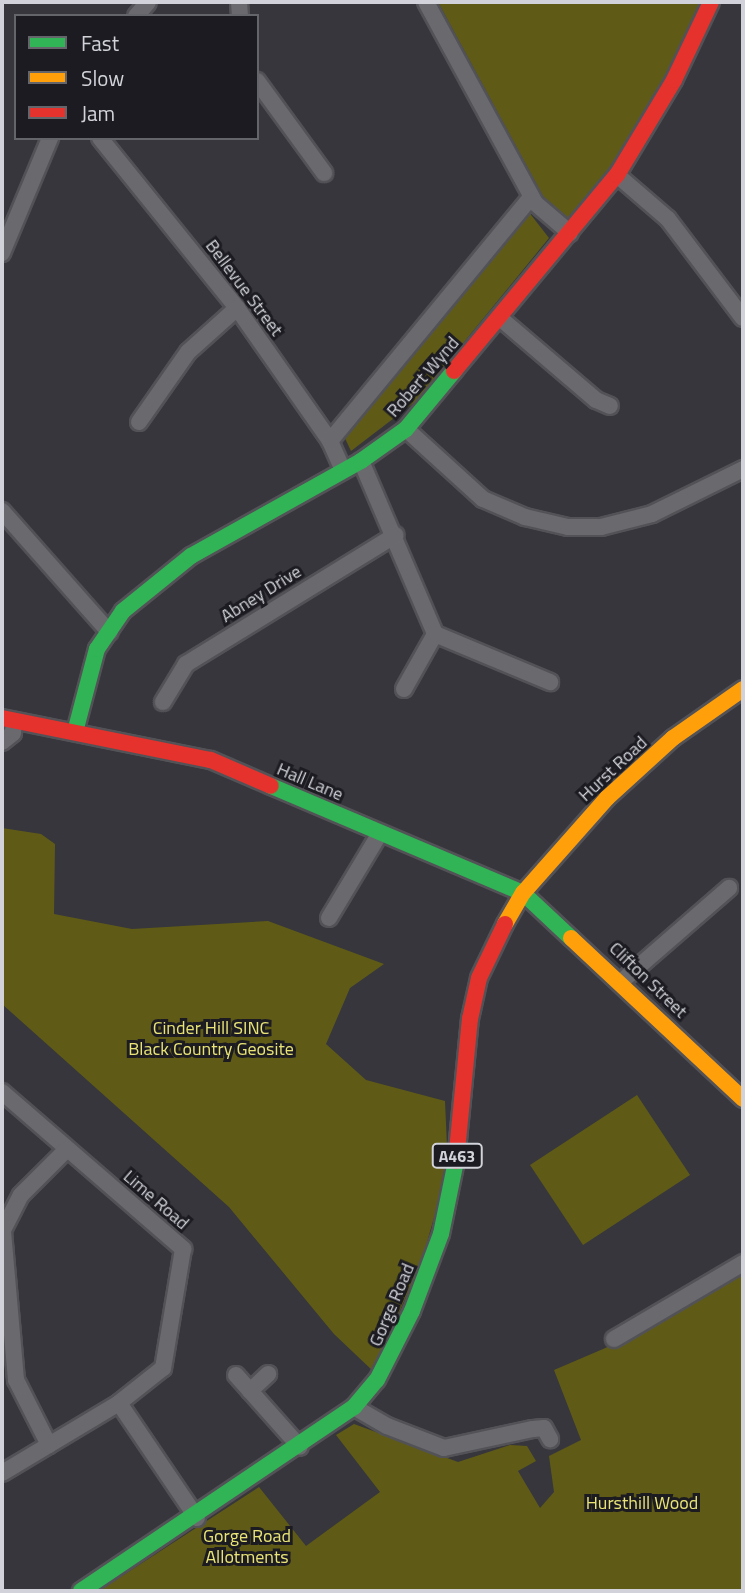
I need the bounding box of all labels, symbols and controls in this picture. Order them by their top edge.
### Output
legend [14,14,259,140]
text: Fast [81,27,119,59]
text: Slow [81,62,124,94]
text: Jam [81,97,115,129]
street label: Bellevue Street [201,236,287,340]
street label: Robert Wynd [382,332,464,422]
street label: Abney Drive [217,561,305,627]
street label: Hurst Road [574,732,652,806]
street label: Hall Lane [274,758,346,806]
street label: Clifton Street [605,938,691,1022]
park label: Cinder Hill SINC Black Country Geosite [128,1018,294,1060]
road number: A463 [431,1144,483,1168]
street label: Lime Road [119,1166,193,1234]
street label: Gorge Road [365,1260,419,1350]
park label: Hursthill Wood [586,1492,698,1514]
park label: Gorge Road Allotments [203,1526,291,1568]

